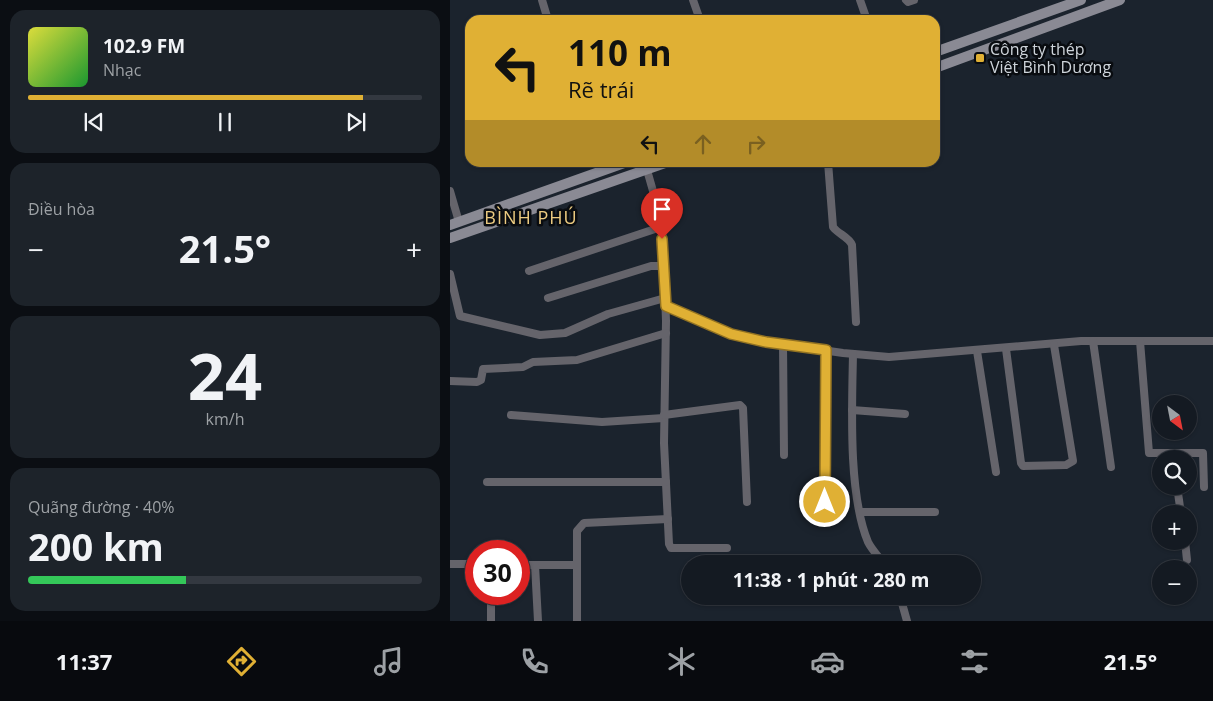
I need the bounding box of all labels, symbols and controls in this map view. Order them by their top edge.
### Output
text: 110 m [568,29,672,76]
text: 102.9 FM [103,33,185,59]
icon: left [485,35,550,100]
place label: Công ty thép Việt Bình Dương [990,38,1111,78]
marker: Công ty thép Việt Bình Dương [974,52,986,64]
text: Nhạc [103,59,141,81]
text: Rẽ trái [568,74,634,104]
icon: previous [80,108,108,136]
icon: pause [211,108,239,136]
icon: next [342,108,370,136]
icon: left [636,130,664,158]
icon: ahead [689,130,717,158]
icon: right [742,130,770,158]
pin [641,188,683,239]
icon: arrive [648,195,676,223]
text: Điều hòa [28,198,95,220]
district label: BÌNH PHÚ [484,205,578,229]
text: 21.5° [179,222,271,274]
text: − [28,230,44,268]
text: + [406,230,422,268]
text: 24 [188,331,262,419]
north arrow [1152,395,1198,440]
map controls [1152,395,1197,605]
text: km/h [206,408,244,430]
button: search [1152,450,1197,495]
position arrow [798,475,850,527]
text: Quãng đường · 40% [28,496,175,518]
button: + [1152,505,1197,550]
text: 200 km [28,520,164,572]
speed limit sign: 30 [465,540,530,605]
button: − [1152,560,1197,605]
text: 11:38 · 1 phút · 280 m [733,567,929,593]
icon: directions [224,644,259,679]
icon: music [371,644,406,679]
icon: phone [517,644,552,679]
icon: climate [664,644,699,679]
icon: car [810,644,845,679]
icon: filters [957,644,992,679]
text: 11:37 [56,646,112,676]
text: 21.5° [1104,646,1157,676]

